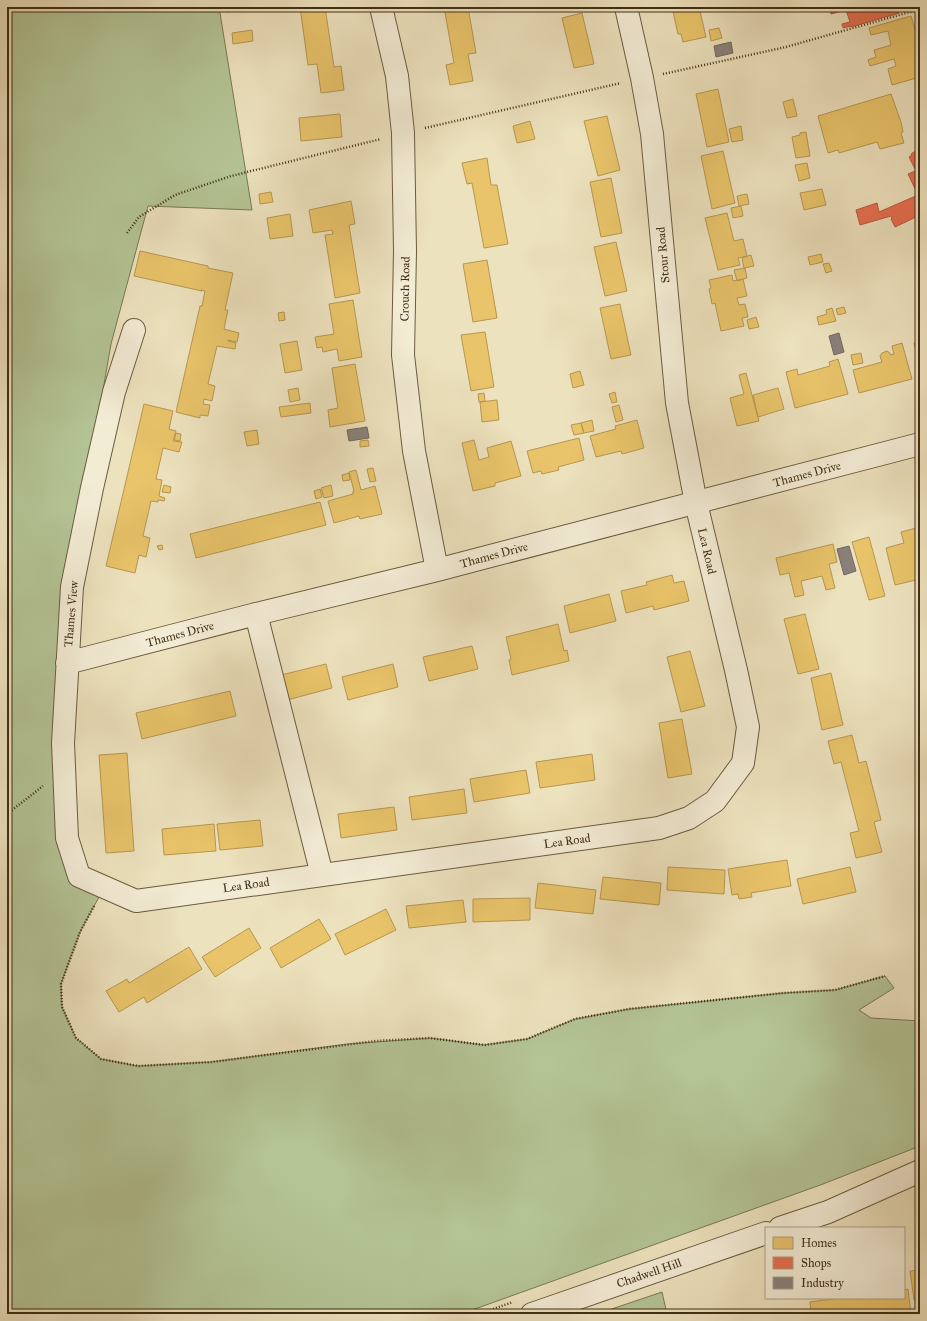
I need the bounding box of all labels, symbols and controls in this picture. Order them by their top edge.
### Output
street label: Stour Road [654,226,672,284]
street label: Crouch Road [397,256,413,322]
street label: Thames Drive [772,458,842,490]
street label: Lea Road [695,526,719,576]
street label: Thames Drive [459,539,529,571]
street label: Thames View [61,580,81,648]
street label: Thames Drive [145,618,215,650]
street label: Lea Road [543,831,591,851]
street label: Lea Road [222,875,270,895]
legend [765,1227,905,1299]
text: Homes [801,1236,837,1250]
street label: Chadwell Hill [615,1255,684,1291]
text: Shops [801,1256,831,1270]
text: Industry [801,1276,844,1290]

